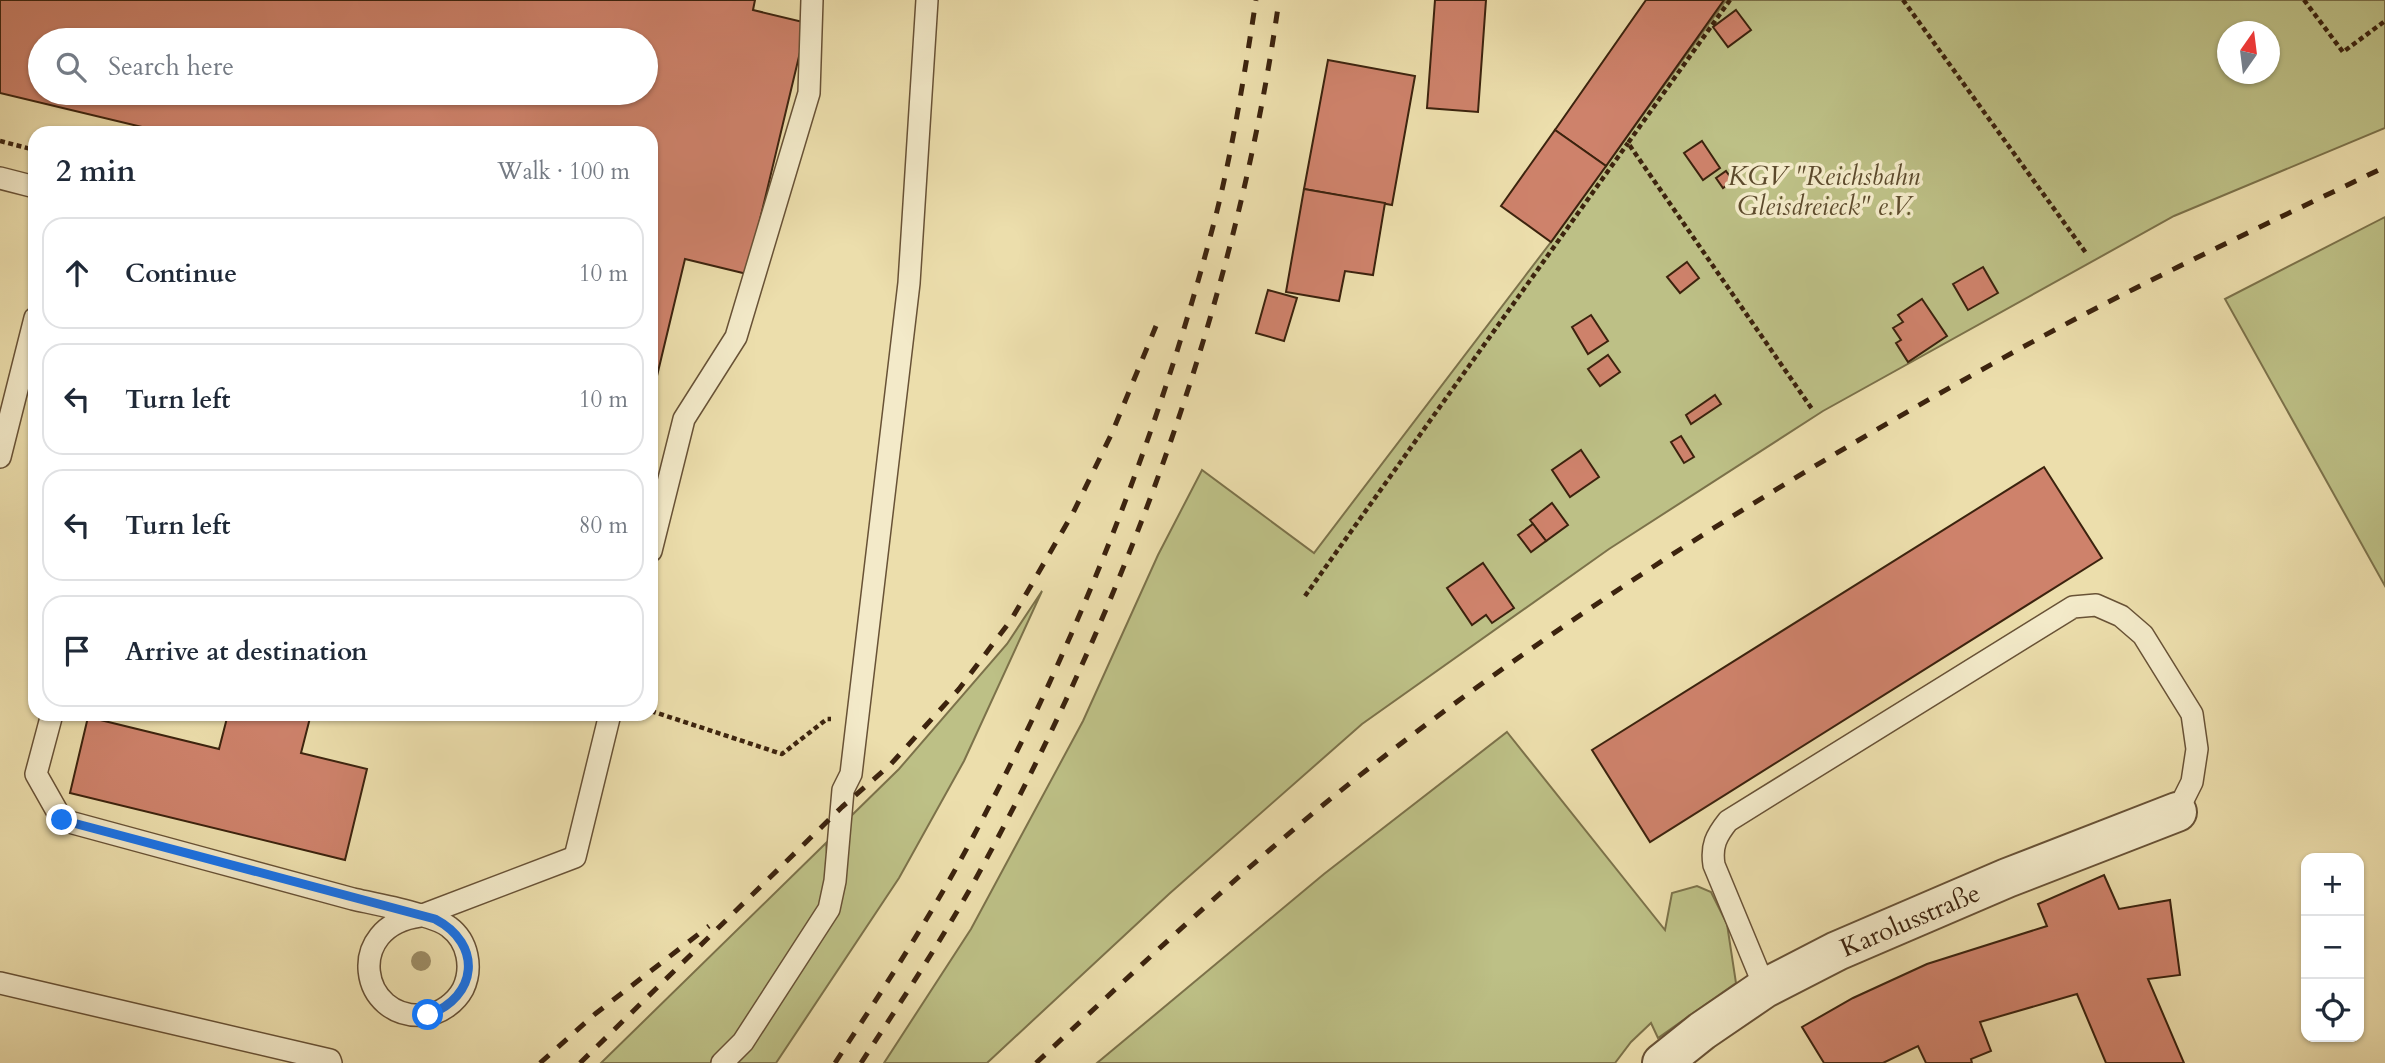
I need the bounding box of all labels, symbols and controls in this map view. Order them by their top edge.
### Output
north arrow [2217,21,2280,84]
search box [28,28,658,105]
icon: search [52,48,90,86]
text: Search here [108,49,234,84]
text: 2 min [56,151,136,192]
text: Walk · 100 m [497,156,630,187]
park label: KGV "Reichsbahn Gleisdreieck" e.V. [1728,159,1920,224]
icon: ahead [58,254,96,292]
text: Continue [125,256,237,291]
text: 10 m [579,258,628,289]
icon: left [58,380,96,418]
text: Turn left [125,382,230,417]
text: 10 m [579,384,628,415]
icon: left [58,506,96,544]
text: Turn left [125,508,230,543]
text: 80 m [579,510,628,541]
icon: arrive [58,632,96,670]
text: Arrive at destination [125,634,368,669]
route end [46,804,77,835]
map controls [2301,853,2364,1042]
button: + [2301,853,2364,916]
street label: Karolusstraße [1835,875,1985,966]
button: − [2301,916,2364,979]
button: locate [2301,979,2364,1042]
route start [412,999,443,1030]

